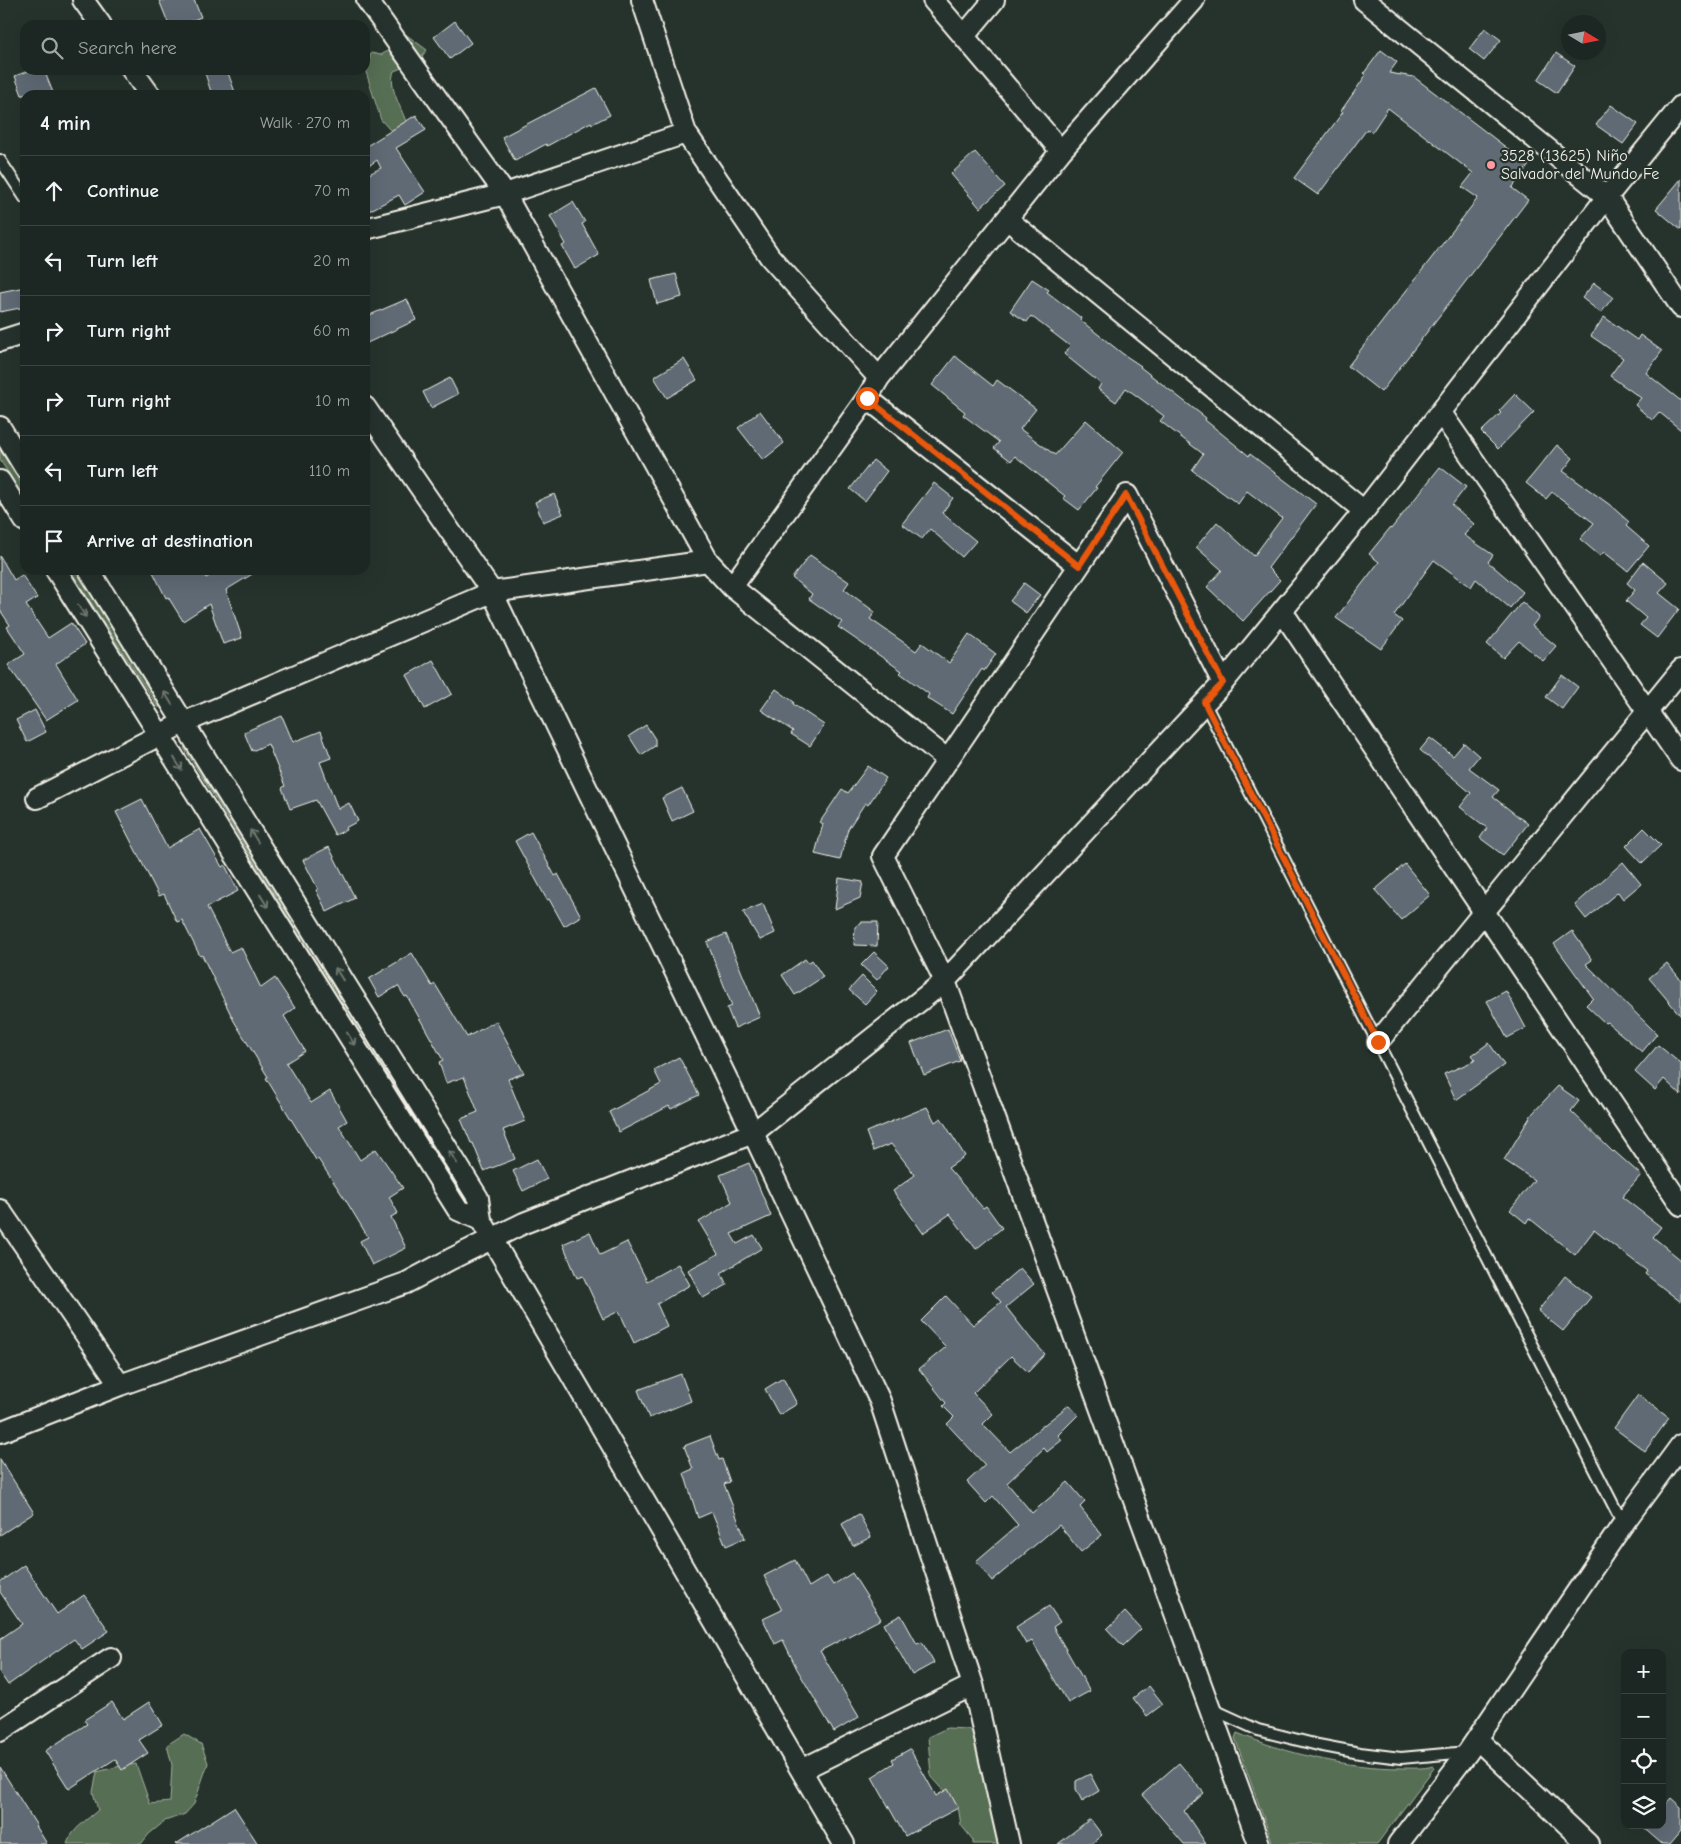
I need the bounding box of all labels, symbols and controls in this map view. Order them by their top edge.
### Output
north arrow [1561,15,1606,60]
search box [20,20,370,75]
icon: search [38,34,66,62]
text: Search here [78,37,177,59]
text: 4 min [40,111,91,135]
text: Walk · 270 m [260,114,350,132]
place label: 3528 (13625) Niño Salvador del Mundo Fe [1501,147,1659,183]
marker: 3528 (13625) Niño Salvador del Mundo Fe [1485,159,1497,171]
icon: ahead [40,177,68,205]
text: Continue [87,180,159,202]
text: 70 m [314,182,350,200]
icon: left [40,247,68,275]
text: Turn left [87,250,158,272]
text: 20 m [313,252,350,270]
icon: right [40,317,68,345]
text: Turn right [87,320,171,342]
text: 60 m [313,322,350,340]
icon: right [40,387,68,415]
route start [856,387,879,410]
text: Turn right [87,390,171,412]
text: 10 m [315,392,350,410]
icon: left [40,457,68,485]
text: Turn left [87,460,158,482]
text: 110 m [309,462,350,480]
icon: arrive [40,527,68,555]
text: Arrive at destination [87,530,253,552]
one-way arrow [77,604,87,618]
one-way arrow [163,691,173,705]
one-way arrow [173,756,183,770]
one-way arrow [248,829,259,843]
one-way arrow [259,894,269,908]
one-way arrow [334,967,345,981]
one-way arrow [346,1031,356,1045]
route end [1367,1031,1390,1054]
one-way arrow [447,1150,457,1164]
map controls [1621,1649,1666,1829]
button: + [1621,1649,1666,1694]
button: − [1621,1694,1666,1739]
button: locate [1621,1739,1666,1784]
button: layers [1621,1784,1666,1829]

